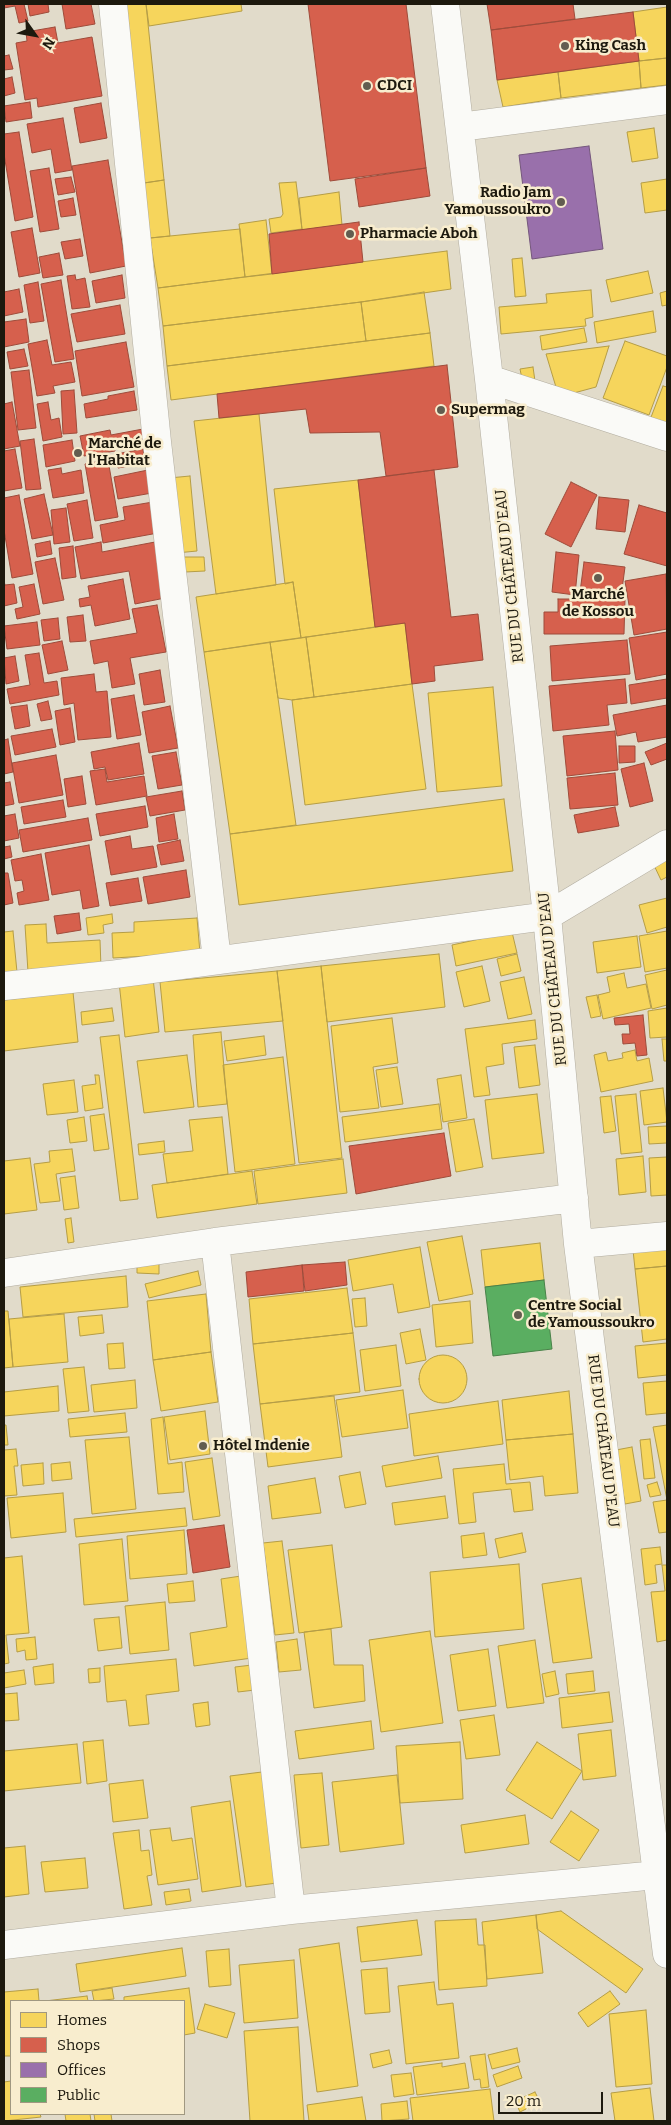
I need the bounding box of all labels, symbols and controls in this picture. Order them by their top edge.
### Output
north arrow [10,10,60,60]
text: N [38,34,58,52]
place label: King Cash [575,37,646,55]
marker: King Cash [559,40,571,52]
place label: CDCI [377,77,412,95]
marker: CDCI [361,80,373,92]
place label: Radio Jam Yamoussoukro [444,184,551,219]
marker: Radio Jam Yamoussoukro [555,196,567,208]
place label: Pharmacie Aboh [360,225,478,243]
marker: Pharmacie Aboh [344,228,356,240]
place label: Supermag [451,401,525,419]
marker: Supermag [435,404,447,416]
place label: Marché de l'Habitat [88,435,161,470]
marker: Marché de l'Habitat [72,447,84,459]
street label: RUE DU CHÂTEAU D'EAU [492,488,528,664]
marker: Marché de Kossou [592,572,604,584]
place label: Marché de Kossou [562,586,634,621]
street label: RUE DU CHÂTEAU D'EAU [535,891,571,1067]
place label: Centre Social de Yamoussoukro [528,1297,655,1332]
marker: Centre Social de Yamoussoukro [512,1309,524,1321]
street label: RUE DU CHÂTEAU D'EAU [583,1353,623,1529]
place label: Hôtel Indenie [213,1437,310,1455]
marker: Hôtel Indenie [197,1440,209,1452]
legend [10,2000,185,2115]
text: Homes [57,2011,107,2029]
text: Shops [57,2036,100,2054]
text: Offices [57,2061,106,2079]
scale bar [501,2082,606,2114]
text: Public [57,2086,100,2104]
text: 20 m [506,2092,541,2110]

